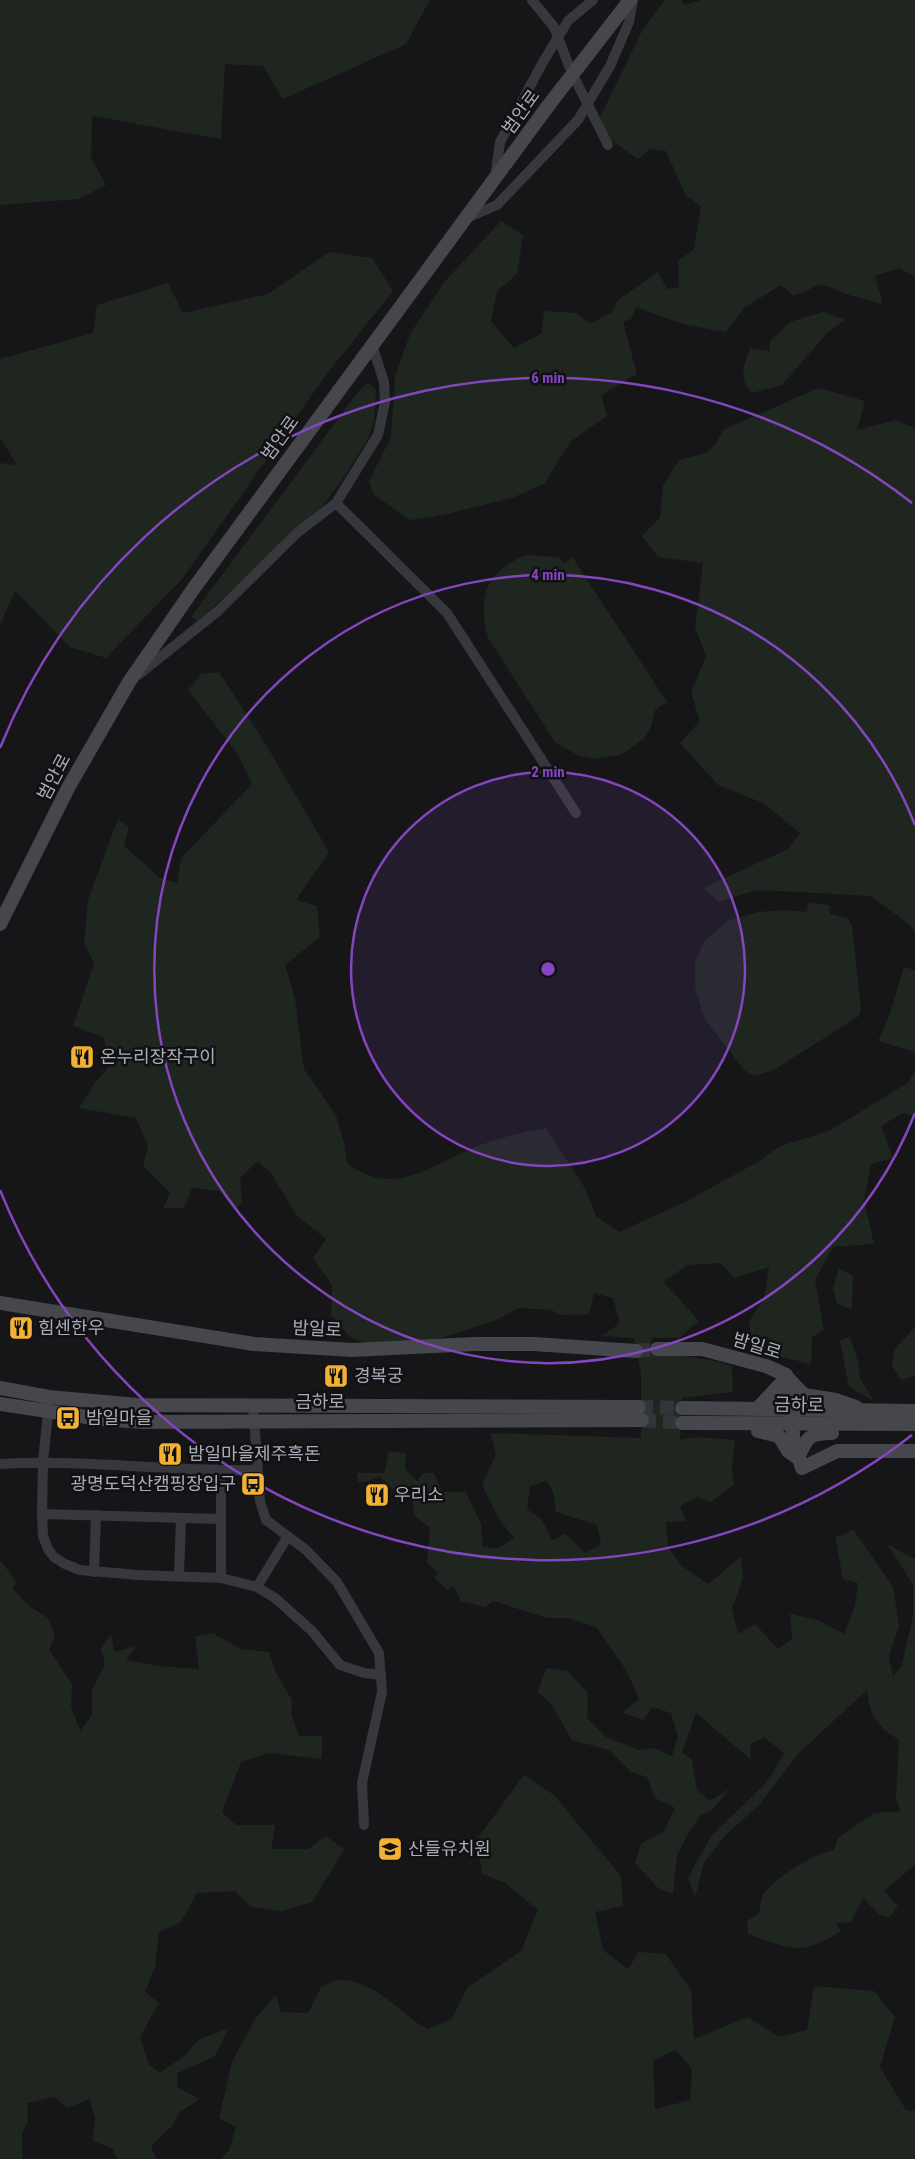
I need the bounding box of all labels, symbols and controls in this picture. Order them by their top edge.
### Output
street label: 범안로 [497,85,544,138]
text: 6 min [531,369,565,387]
street label: 범안로 [256,411,303,464]
text: 4 min [531,566,565,584]
street label: 범안로 [33,750,74,804]
text: 2 min [531,763,565,781]
centre of rings [539,960,557,978]
restaurant icon: 온누리장작구이 [69,1044,95,1070]
place label: 온누리장작구이 [100,1046,216,1067]
restaurant icon: 힘센한우 [8,1315,34,1341]
place label: 힘센한우 [38,1317,104,1338]
street label: 밤일로 [292,1317,342,1340]
street label: 밤일로 [730,1328,784,1363]
restaurant icon: 경복궁 [323,1363,349,1389]
place label: 경복궁 [354,1365,404,1386]
street label: 금하로 [295,1391,345,1412]
street label: 금하로 [774,1394,824,1415]
bus stop icon: 밤일마을 [55,1405,81,1431]
place label: 밤일마을 [86,1407,152,1428]
restaurant icon: 밤일마을제주흑돈 [157,1441,183,1467]
place label: 밤일마을제주흑돈 [188,1443,320,1464]
bus stop icon: 광명도덕산캠핑장입구 [240,1471,266,1497]
place label: 광명도덕산캠핑장입구 [70,1473,236,1494]
restaurant icon: 우리소 [364,1482,390,1508]
place label: 우리소 [394,1484,444,1505]
school or university icon: 산들유치원 [377,1836,403,1862]
place label: 산들유치원 [408,1838,491,1859]

